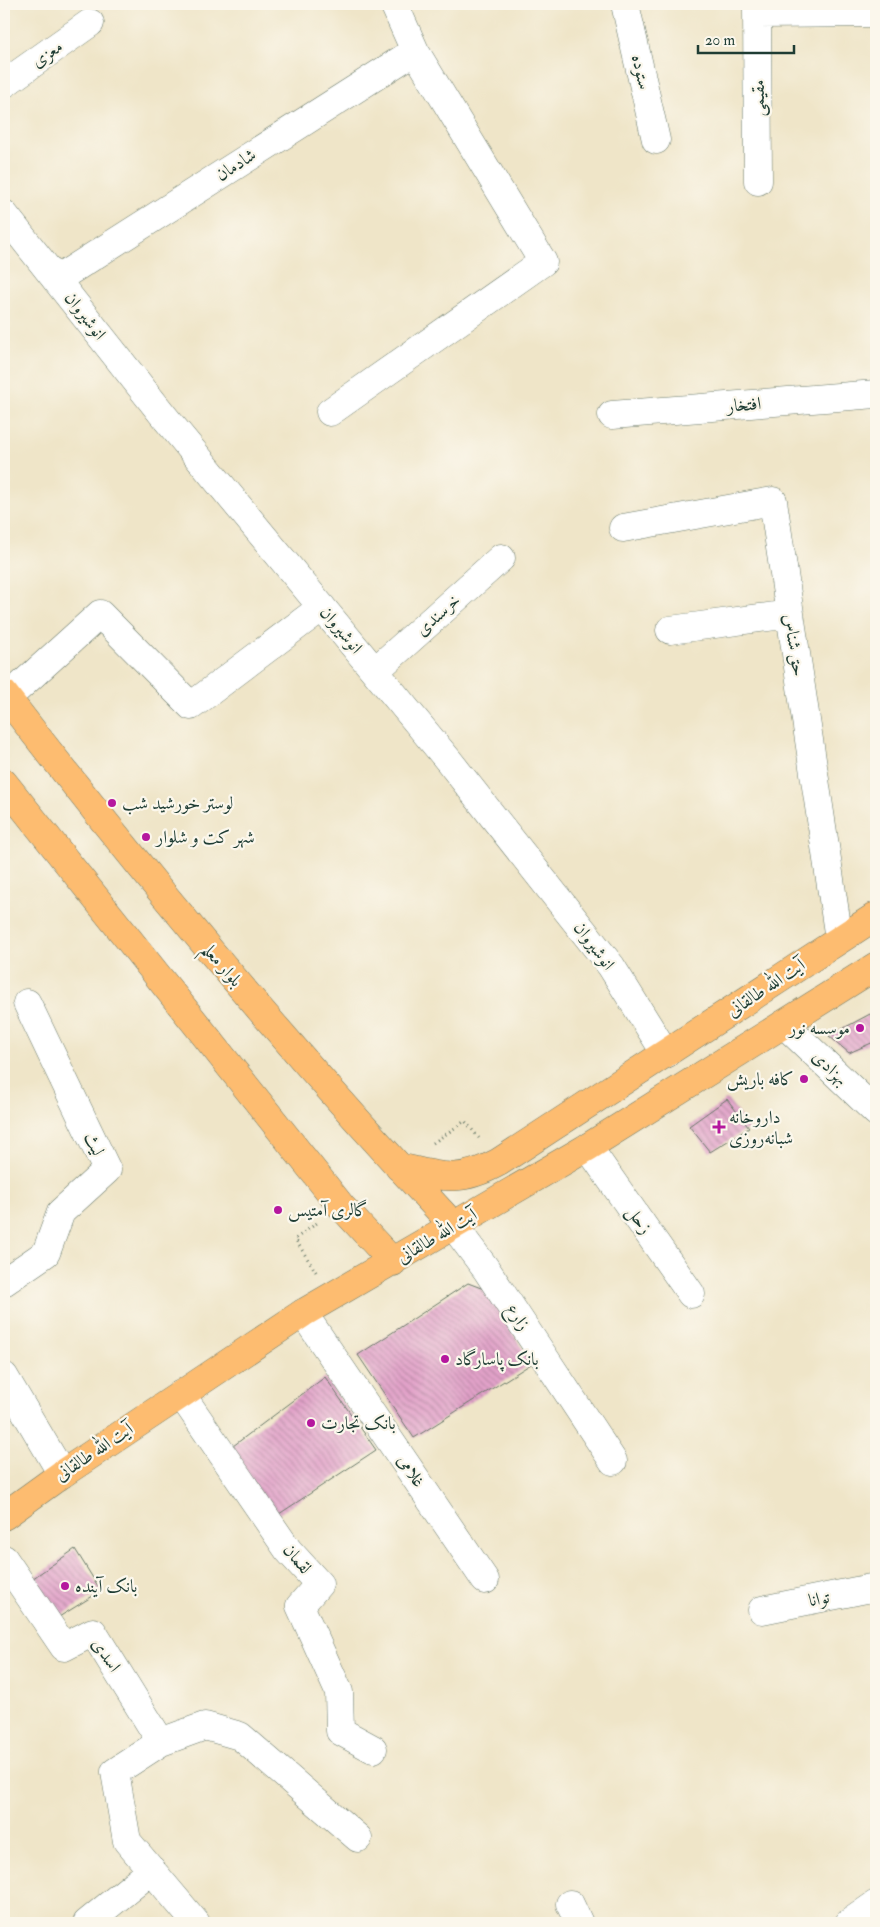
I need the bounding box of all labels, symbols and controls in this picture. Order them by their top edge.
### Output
scale bar [698,22,794,54]
text: 20 m [705,31,735,50]
street label: معزی [27,35,67,73]
street label: ستوده [626,52,656,92]
street label: مقیمی [747,79,770,117]
street label: شادمان [211,143,261,187]
street label: انوشیروان [59,287,111,345]
street label: افتخار [724,392,762,418]
street label: خرسندی [411,589,465,641]
street label: انوشیروان [314,602,368,659]
street label: حق شناس [778,612,810,678]
place label: لوستر خورشید شب [122,792,233,815]
marker: لوستر خورشید شب [106,797,118,809]
place label: شهر کت و شلوار [154,826,255,849]
marker: شهر کت و شلوار [140,831,152,843]
street label: انوشیروان [568,917,620,975]
street label: بلوار معلم [192,938,247,996]
street label: آیت الله طالقانی [721,950,811,1023]
place label: موسسه نور [787,1017,850,1040]
marker: موسسه نور [854,1022,866,1034]
street label: بهزادی [807,1045,853,1091]
place label: کافه باریش [727,1068,794,1091]
marker: کافه باریش [798,1073,810,1085]
place label: داروخانه شبانه‌روزی [729,1106,793,1150]
marker: داروخانه شبانه‌روزی [713,1121,725,1133]
street label: لیث [79,1129,109,1159]
place label: گالری آمتیس [288,1199,368,1222]
street label: آیت الله طالقانی [391,1199,483,1269]
street label: زحل [620,1201,657,1239]
marker: گالری آمتیس [272,1204,284,1216]
street label: زارع [498,1299,535,1337]
place label: بانک پاسارگاد [455,1348,539,1372]
marker: بانک پاسارگاد [439,1353,451,1365]
place label: بانک تجارت [321,1412,396,1435]
street label: آیت الله طالقانی [49,1414,139,1487]
marker: بانک تجارت [305,1417,317,1429]
street label: غلامی [392,1450,430,1492]
street label: لقمان [278,1539,316,1579]
place label: بانک آینده [75,1575,138,1598]
marker: بانک آینده [59,1580,71,1592]
street label: توانا [806,1586,832,1612]
street label: اسدی [86,1633,126,1677]

